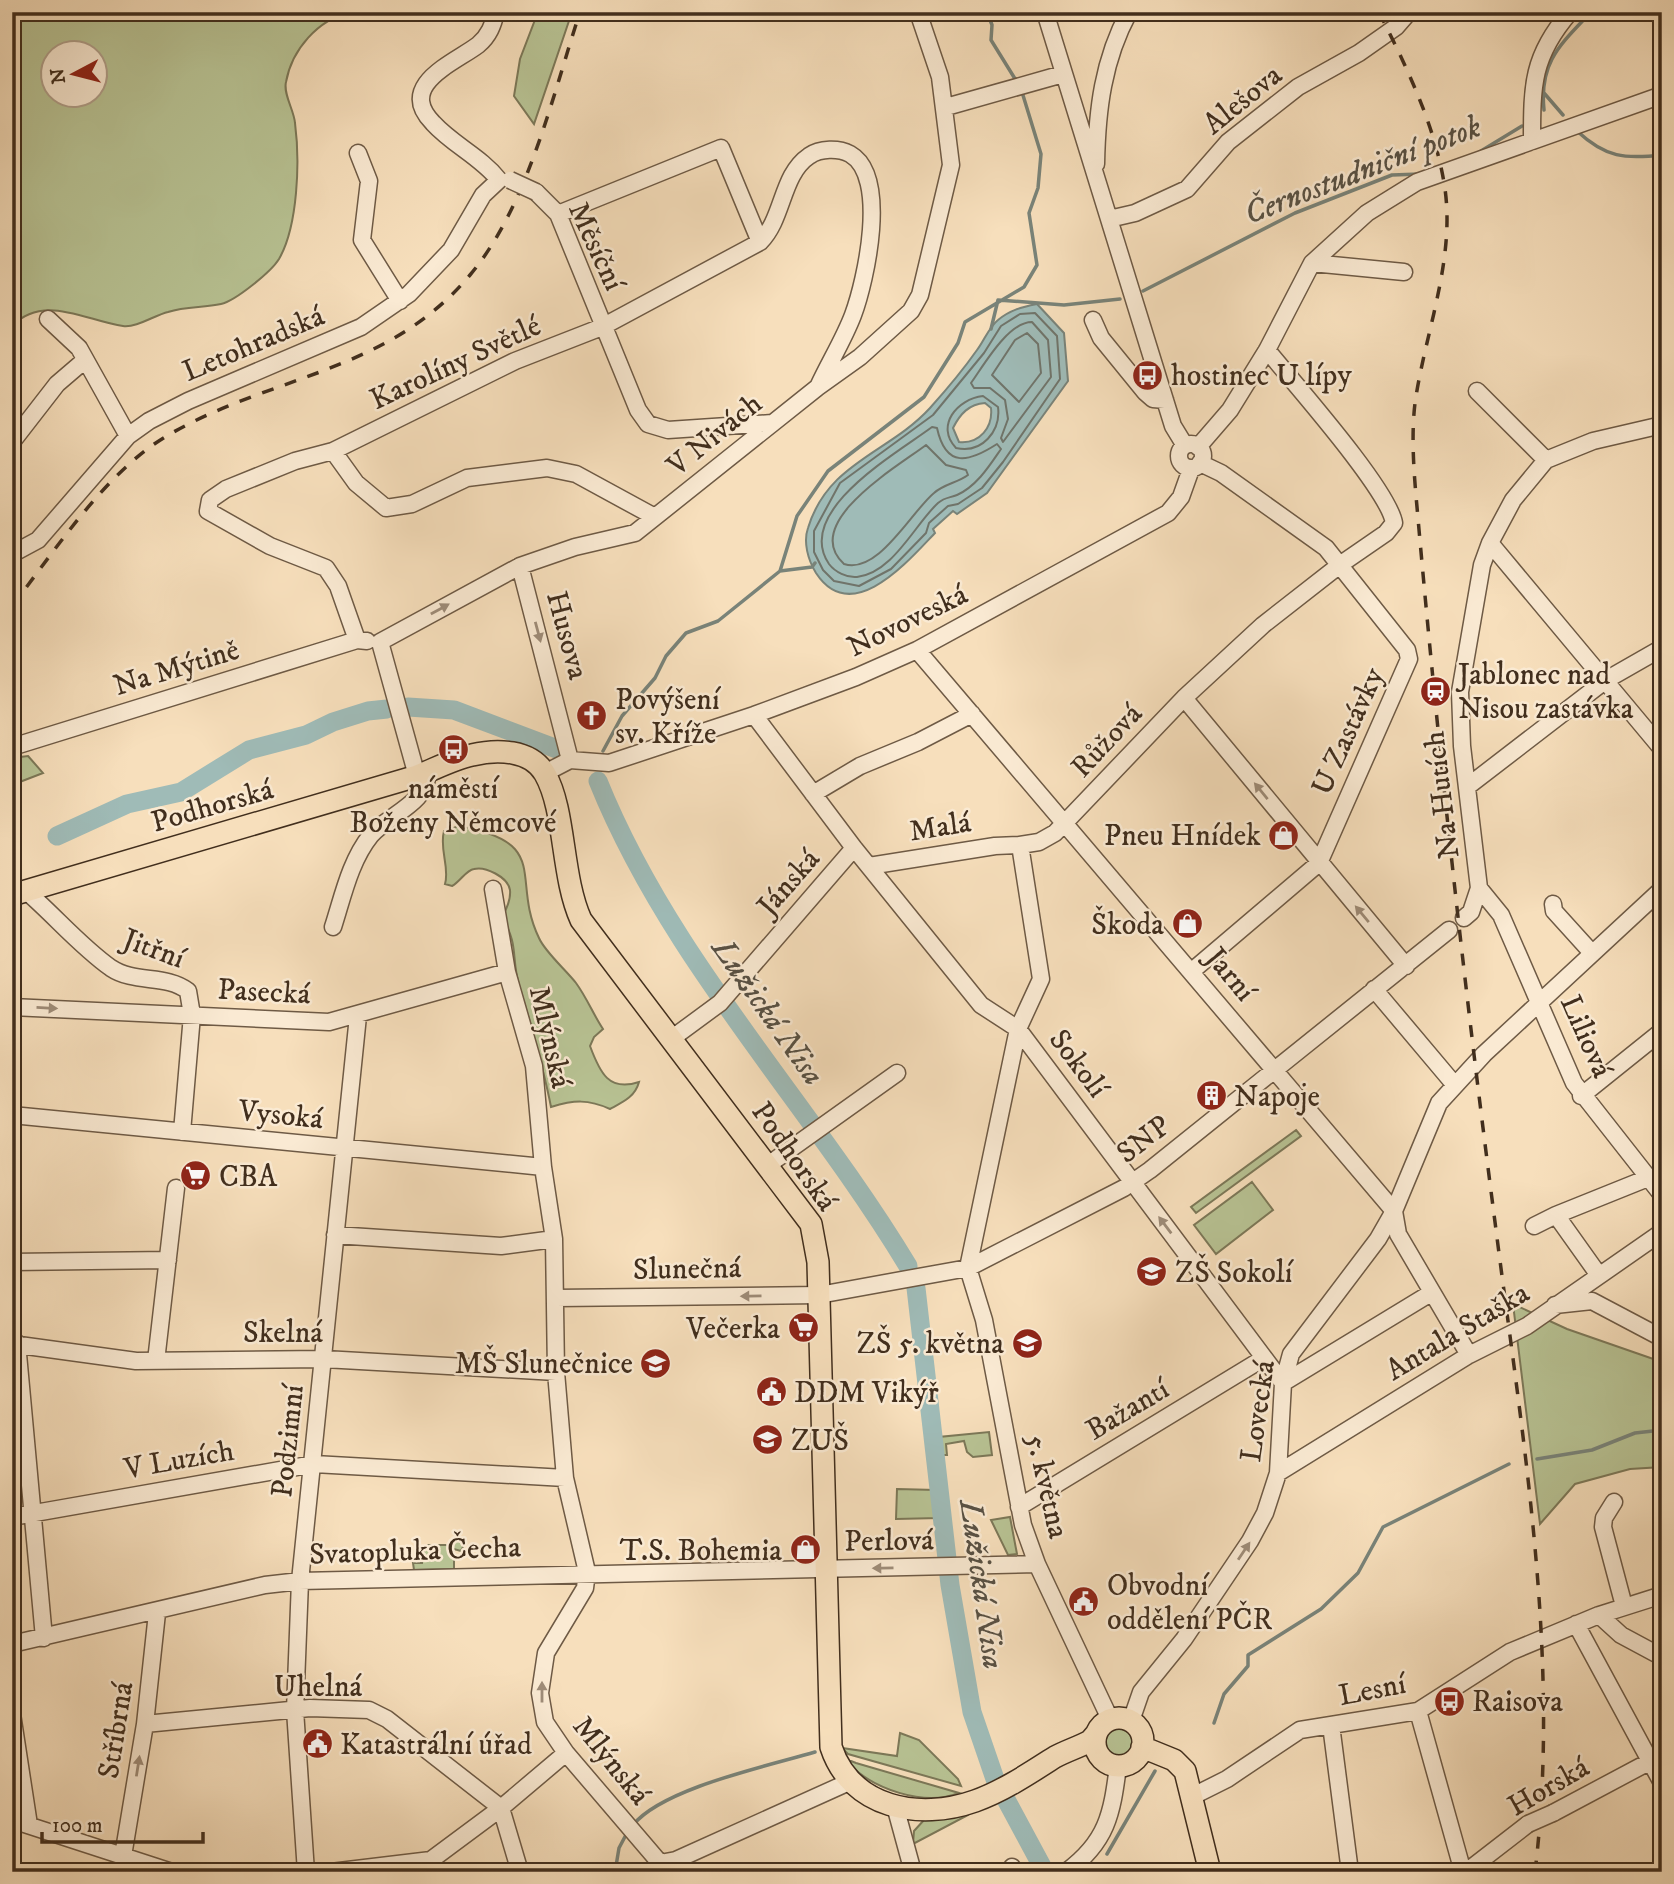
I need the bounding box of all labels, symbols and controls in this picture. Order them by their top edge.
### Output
north arrow [38,38,108,108]
street label: Alešova [1196,57,1290,143]
text: N [46,66,71,85]
water label: Černostudniční potok [1238,106,1487,234]
street label: Měsíční [559,196,633,298]
street label: Letohradská [177,298,330,391]
street label: Karolíny Světlé [364,307,547,419]
bus stop icon: hostinec U lípy [1131,358,1165,392]
place label: hostinec U lípy [1171,358,1352,395]
street label: V Nivách [659,385,770,485]
street label: Novoveská [841,576,974,666]
street label: Husova [537,587,596,684]
one-way arrow [430,603,450,615]
one-way arrow [533,622,543,643]
street label: Na Mýtině [109,632,244,705]
place label: Jablonec nad Nisou zastávka [1455,657,1634,728]
street label: U Zastávky [1304,661,1393,801]
station icon: Jablonec nad Nisou zastávka [1418,674,1452,708]
place label: Povýšení sv. Kříže [615,682,721,753]
street label: Růžová [1064,696,1151,786]
church icon: Povýšení sv. Kříže [575,699,609,733]
street label: Na Hutích [1416,729,1469,861]
bus stop icon: náměstí Boženy Němcové [436,733,470,767]
street label: Podhorská [147,771,278,841]
place label: náměstí Boženy Němcové [349,771,557,842]
one-way arrow [1253,783,1268,801]
street label: Malá [907,804,974,851]
place label: Pneu Hnídek [1104,818,1261,855]
shop icon: Pneu Hnídek [1267,818,1301,852]
street label: Jánská [748,841,829,927]
place label: Škoda [1091,905,1164,944]
one-way arrow [1355,906,1370,924]
shop icon: Škoda [1170,907,1204,941]
street label: Jitřní [115,920,191,978]
water label: Lužická Nisa [701,929,833,1093]
street label: Jarní [1195,938,1264,1010]
street label: Pasecká [216,972,312,1013]
street label: Mlýnská [520,983,579,1092]
street label: Liliová [1551,990,1620,1084]
one-way arrow [36,1003,58,1014]
street label: Sokolí [1040,1022,1116,1106]
building icon: Napoje [1194,1079,1228,1113]
place label: Napoje [1234,1079,1320,1116]
street label: Vysoká [236,1093,325,1138]
street label: Podhorská [743,1095,845,1219]
street label: SNP [1110,1108,1178,1172]
supermarket icon: CBA [179,1159,213,1193]
place label: CBA [219,1159,278,1196]
one-way arrow [1157,1216,1172,1234]
street label: Slunečná [632,1250,742,1289]
place label: ZŠ Sokolí [1175,1253,1294,1292]
school or university icon: ZŠ Sokolí [1135,1255,1169,1289]
street label: Antala Staška [1379,1275,1536,1390]
one-way arrow [740,1290,762,1301]
place label: Večerka [685,1311,780,1348]
supermarket icon: Večerka [786,1311,820,1345]
street label: Skelná [243,1315,323,1352]
place label: ZŠ 5. května [857,1324,1004,1363]
school or university icon: ZŠ 5. května [1010,1326,1044,1360]
place label: MŠ Slunečnice [455,1344,633,1383]
school or university icon: MŠ Slunečnice [639,1346,673,1380]
street label: Lovecká [1233,1358,1284,1464]
street label: Bažantí [1080,1371,1177,1449]
public building icon: DDM Vikýř [754,1375,788,1409]
place label: DDM Vikýř [794,1375,939,1412]
street label: Podzimní [264,1382,313,1499]
place label: ZUŠ [791,1421,849,1460]
school or university icon: ZUŠ [751,1423,785,1457]
street label: 5. května [1017,1431,1077,1542]
street label: V Luzích [120,1433,237,1489]
water label: Lužická Nisa [949,1495,1013,1671]
street label: Perlová [844,1522,935,1561]
street label: Svatopluka Čecha [309,1527,522,1574]
place label: T.S. Bohemia [620,1533,782,1570]
shop icon: T.S. Bohemia [788,1533,822,1567]
one-way arrow [1237,1541,1250,1561]
one-way arrow [872,1562,894,1574]
place label: Obvodní oddělení PČR [1107,1568,1272,1639]
public building icon: Obvodní oddělení PČR [1067,1585,1101,1619]
street label: Lesní [1336,1666,1410,1715]
street label: Uhelná [274,1669,363,1706]
street label: Stříbrná [91,1679,142,1781]
one-way arrow [536,1681,548,1703]
bus stop icon: Raisova [1432,1684,1466,1718]
place label: Raisova [1472,1684,1563,1721]
street label: Mlýnská [564,1709,658,1813]
public building icon: Katastrální úřad [300,1727,334,1761]
place label: Katastrální úřad [340,1727,532,1764]
street label: Horská [1501,1749,1596,1825]
one-way arrow [133,1755,144,1777]
scale bar [42,1800,203,1844]
text: 100 m [52,1813,103,1839]

